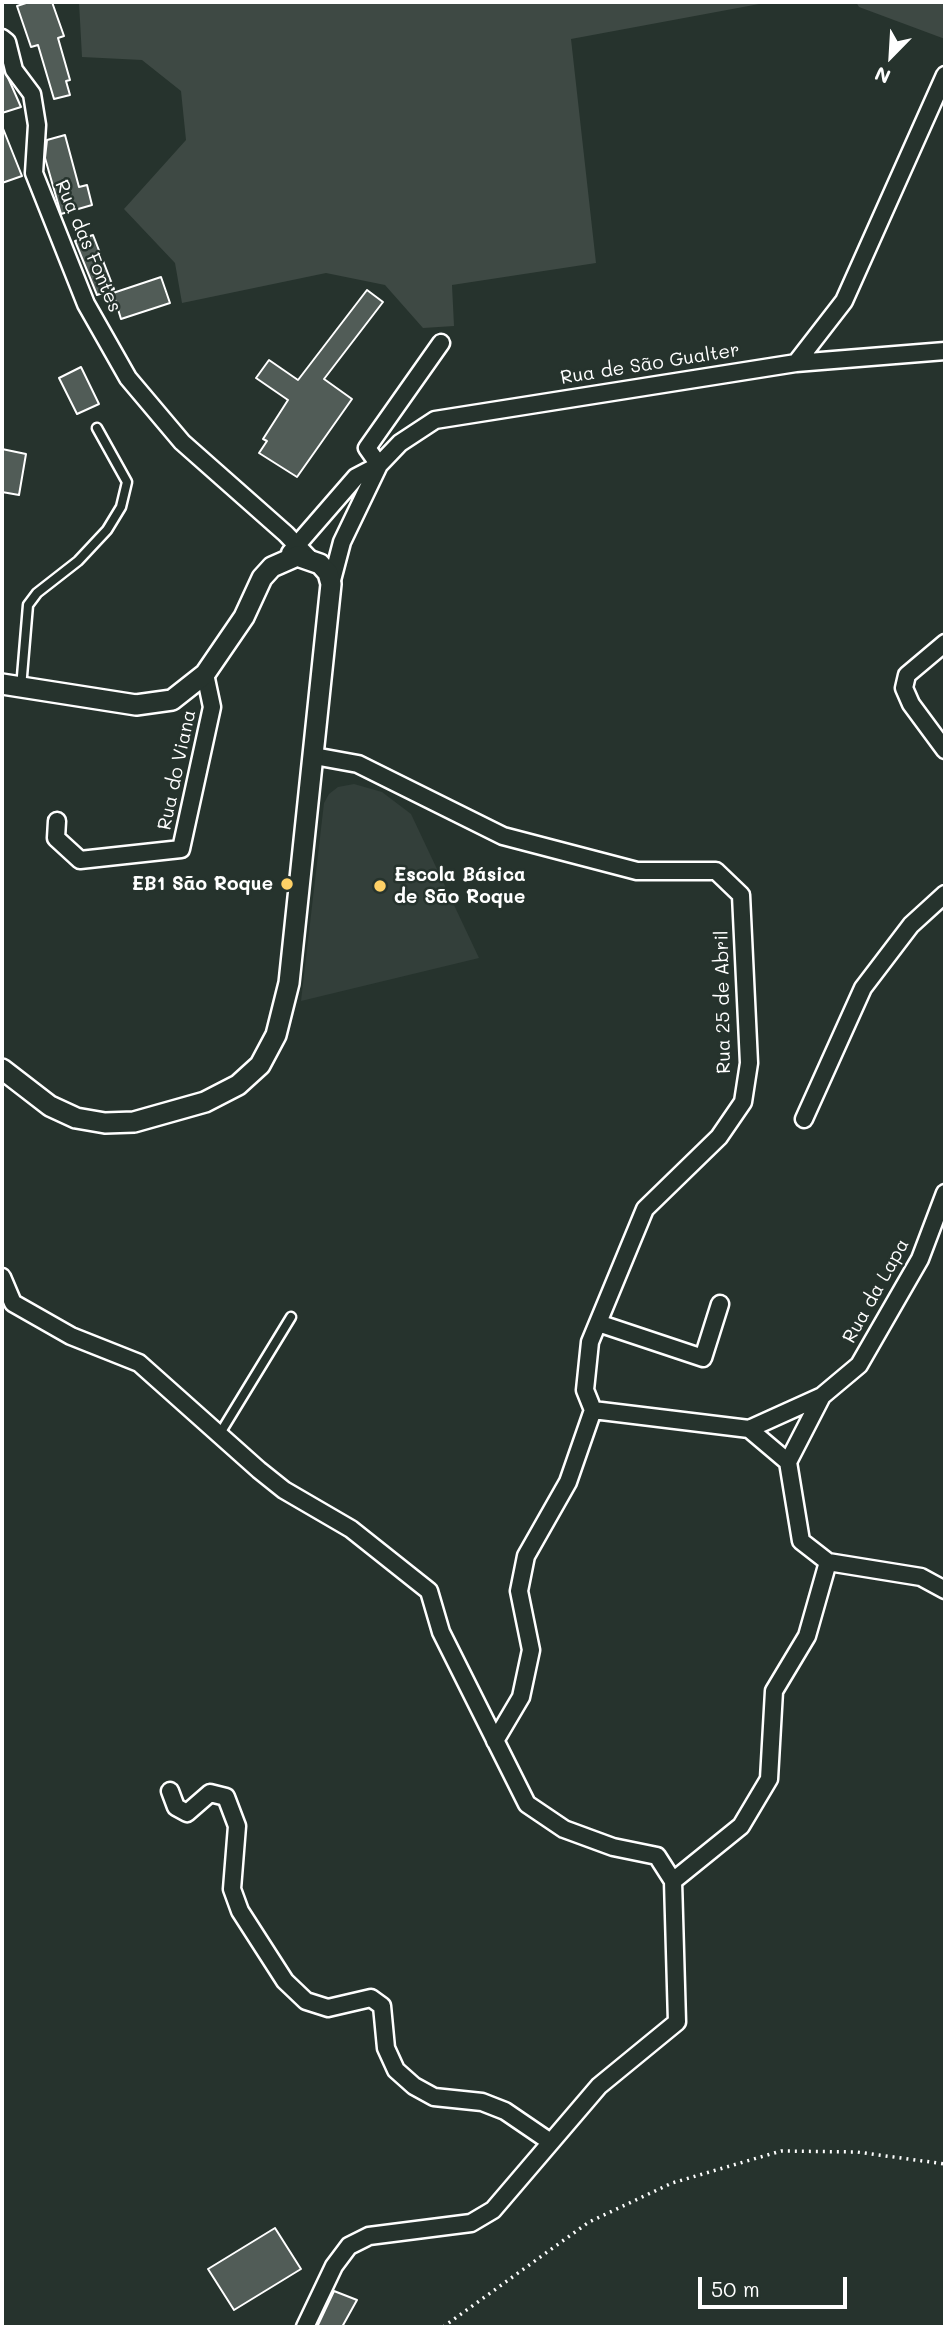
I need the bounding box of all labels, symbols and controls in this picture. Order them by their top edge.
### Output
north arrow [856,21,926,91]
text: N [871,61,894,90]
street label: Rua das Fontes [50,176,126,316]
street label: Rua de São Gualter [559,339,741,389]
street label: Rua do Viana [153,708,201,832]
place label: Escola Básica de São Roque [394,864,526,908]
place label: EB1 São Roque [132,873,273,895]
marker: EB1 São Roque [279,876,295,892]
marker: Escola Básica de São Roque [372,878,388,894]
street label: Rua 25 de Abril [710,930,736,1074]
street label: Rua da Lapa [838,1235,914,1347]
scale bar [702,2262,851,2306]
text: 50 m [711,2275,760,2302]

